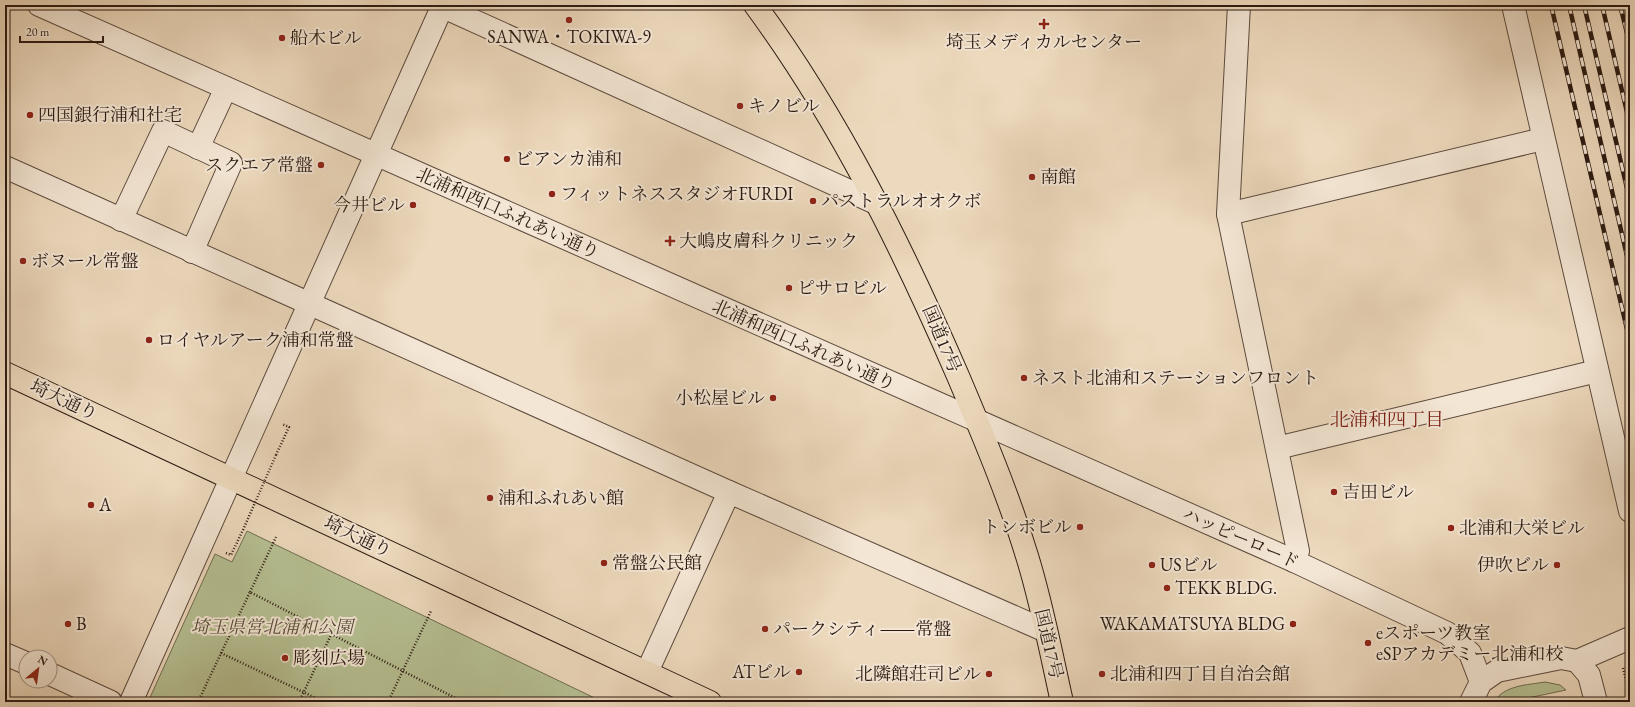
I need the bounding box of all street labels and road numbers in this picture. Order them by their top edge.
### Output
street label: 北浦和西口ふれあい通り [413,162,603,263]
street label: 北浦和西口ふれあい通り [709,294,899,395]
street label: 国道17号 [918,302,967,376]
street label: 埼大通り [27,374,102,425]
street label: ハッピーロード [1179,502,1303,574]
street label: 埼大通り [321,511,396,562]
street label: 国道17号 [1030,607,1069,681]

